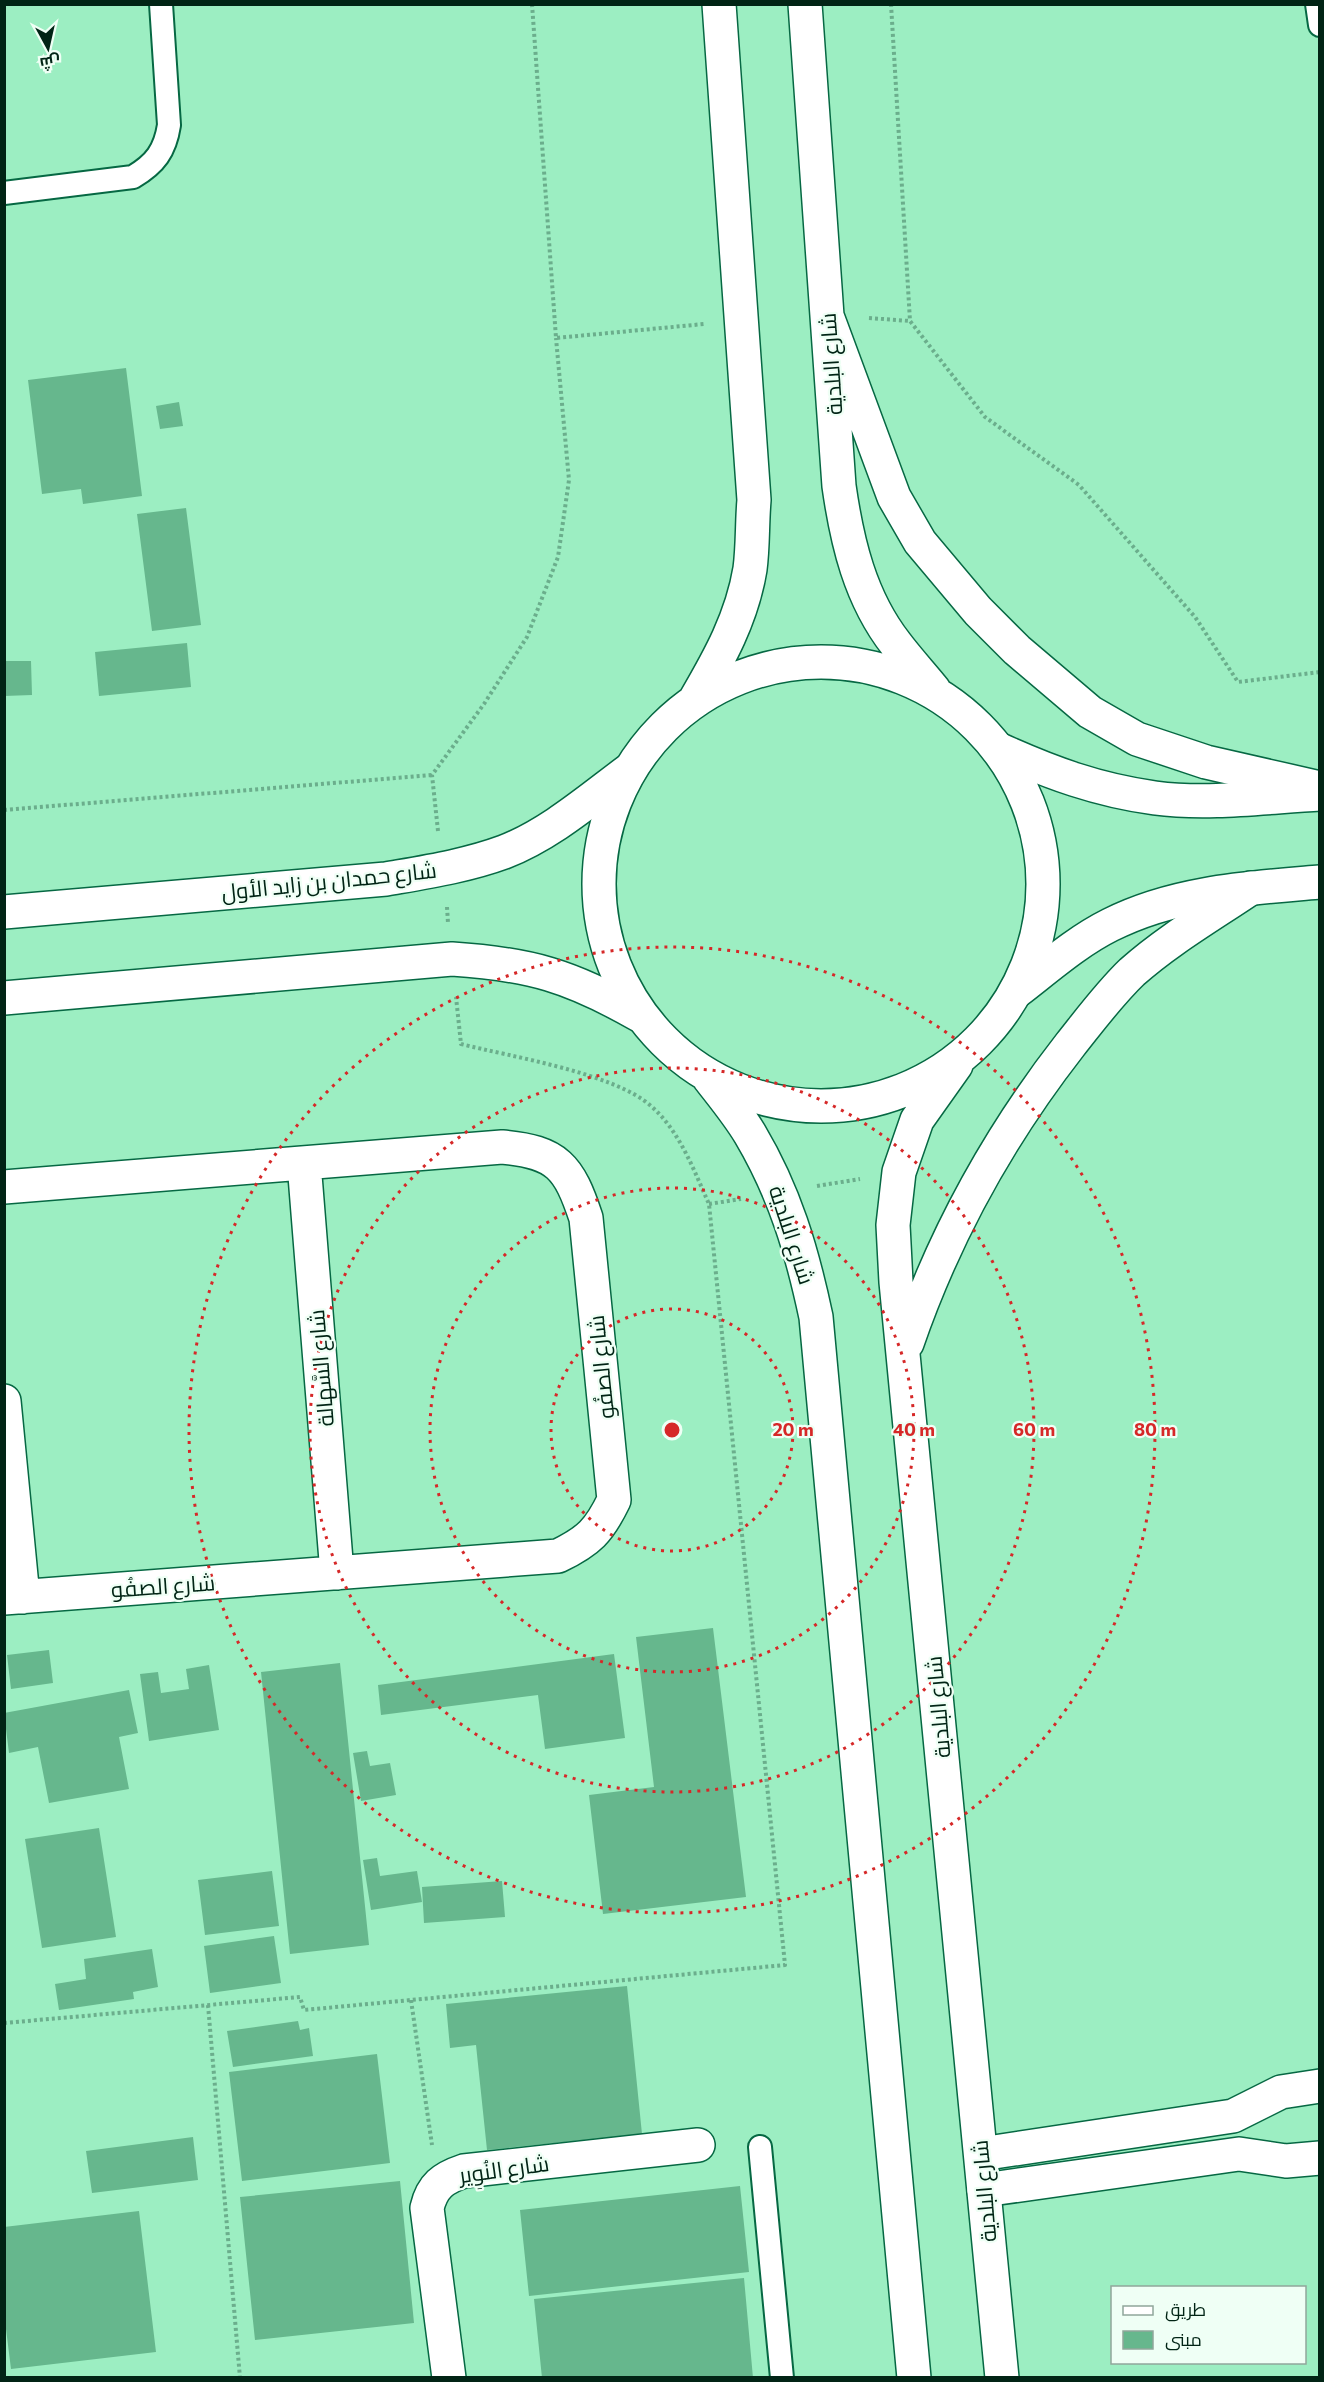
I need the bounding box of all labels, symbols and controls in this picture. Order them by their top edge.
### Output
north arrow [18,18,78,78]
text: ش [39,52,62,74]
street label: شارع البلدية [813,312,850,416]
street label: شارع حمدان بن زايد الأول [220,856,438,907]
street label: شارع البلدية [762,1182,821,1288]
street label: شارع السَّهالة [302,1308,341,1428]
street label: شارع الصفُو [582,1314,621,1420]
text: 20 m [772,1418,814,1440]
text: 40 m [893,1418,935,1440]
text: 60 m [1013,1418,1055,1440]
text: 80 m [1134,1418,1176,1440]
centre of rings [662,1420,682,1440]
street label: شارع الصفُو [110,1568,216,1605]
street label: شارع البلدية [920,1655,957,1759]
street label: شارع البلدية [966,2139,1003,2243]
street label: شارع النُوِير [455,2149,551,2192]
legend [1111,2286,1306,2364]
text: طريق [1165,2298,1206,2322]
text: مبنى [1165,2328,1202,2351]

